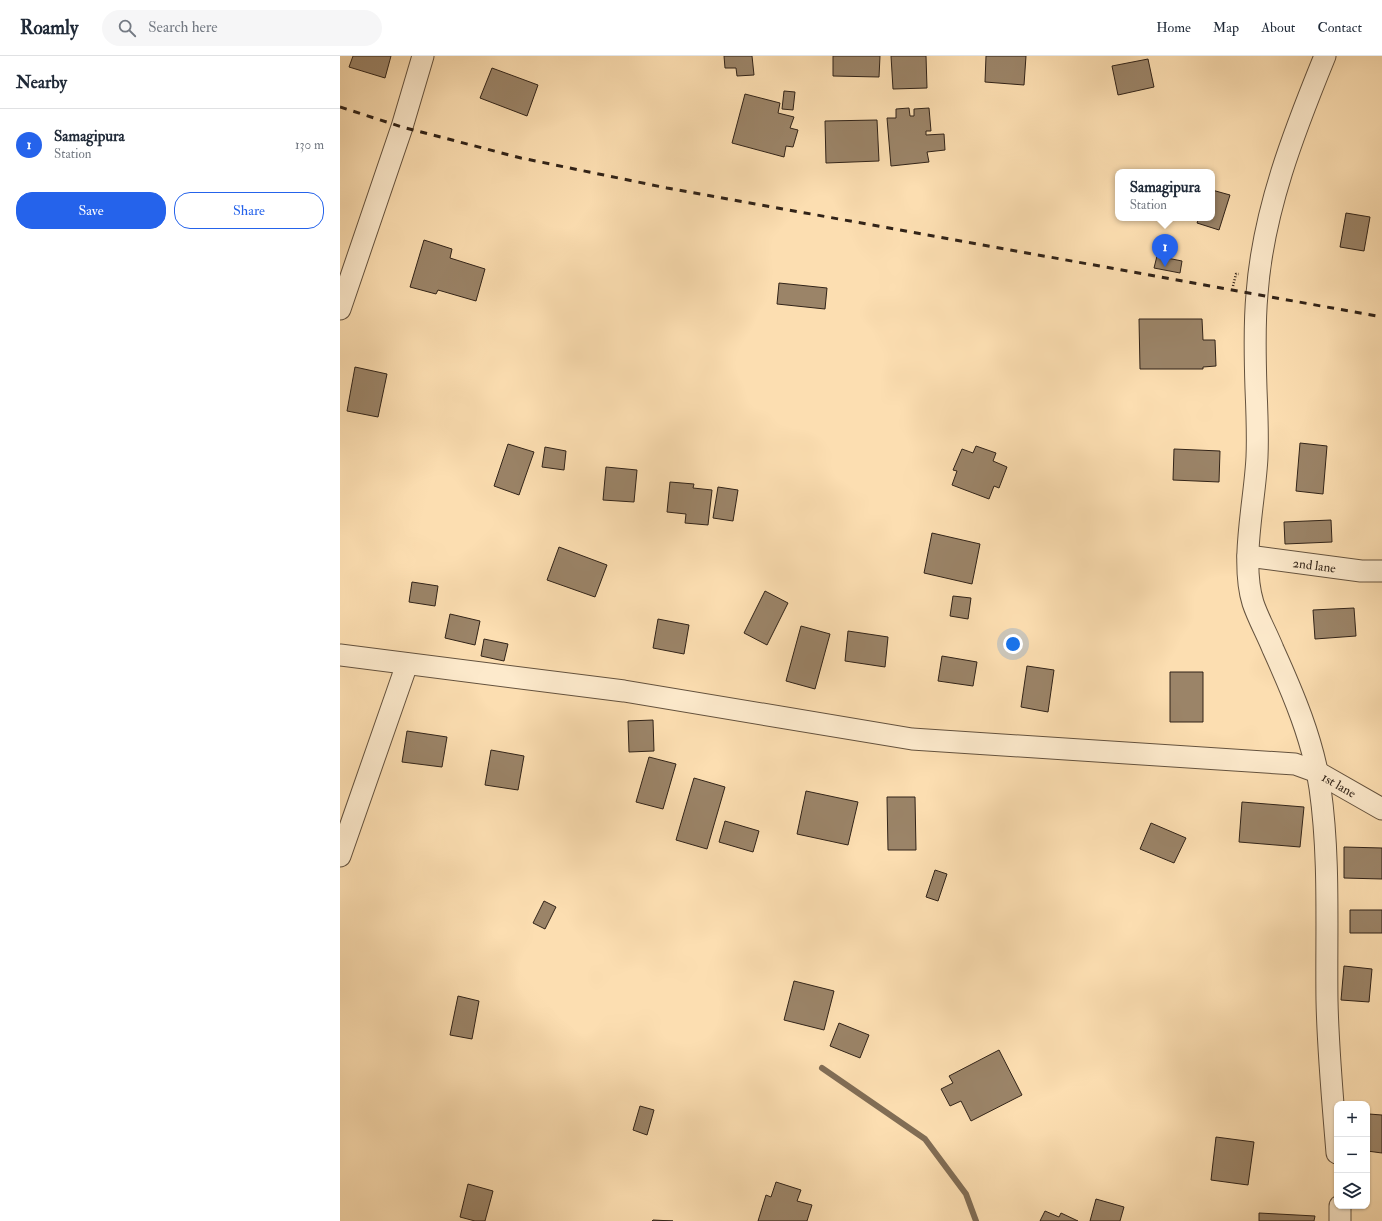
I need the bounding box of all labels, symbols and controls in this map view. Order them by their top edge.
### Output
search box [102,10,382,46]
text: Roamly [20,16,78,40]
icon: search [116,17,138,39]
text: Search here [148,18,218,37]
text: Home [1156,19,1191,36]
text: Map [1213,19,1239,36]
text: About [1261,19,1295,36]
text: Contact [1317,19,1362,36]
text: Nearby [16,72,67,93]
text: Samagipura [54,127,125,146]
text: 1 [27,137,31,153]
text: 130 m [295,137,324,153]
text: Station [54,146,91,162]
popup [1115,169,1215,221]
text: Samagipura [1130,178,1200,197]
button: Save [16,192,166,229]
button: Share [174,192,324,229]
text: Station [1130,197,1167,213]
pin: 1 [1152,234,1178,267]
street label: 2nd lane [1292,555,1337,577]
your location [1003,634,1023,654]
street label: 1st lane [1319,769,1359,802]
map controls [1334,1101,1370,1209]
button: + [1334,1101,1370,1137]
button: − [1334,1137,1370,1173]
button: layers [1334,1173,1370,1209]

